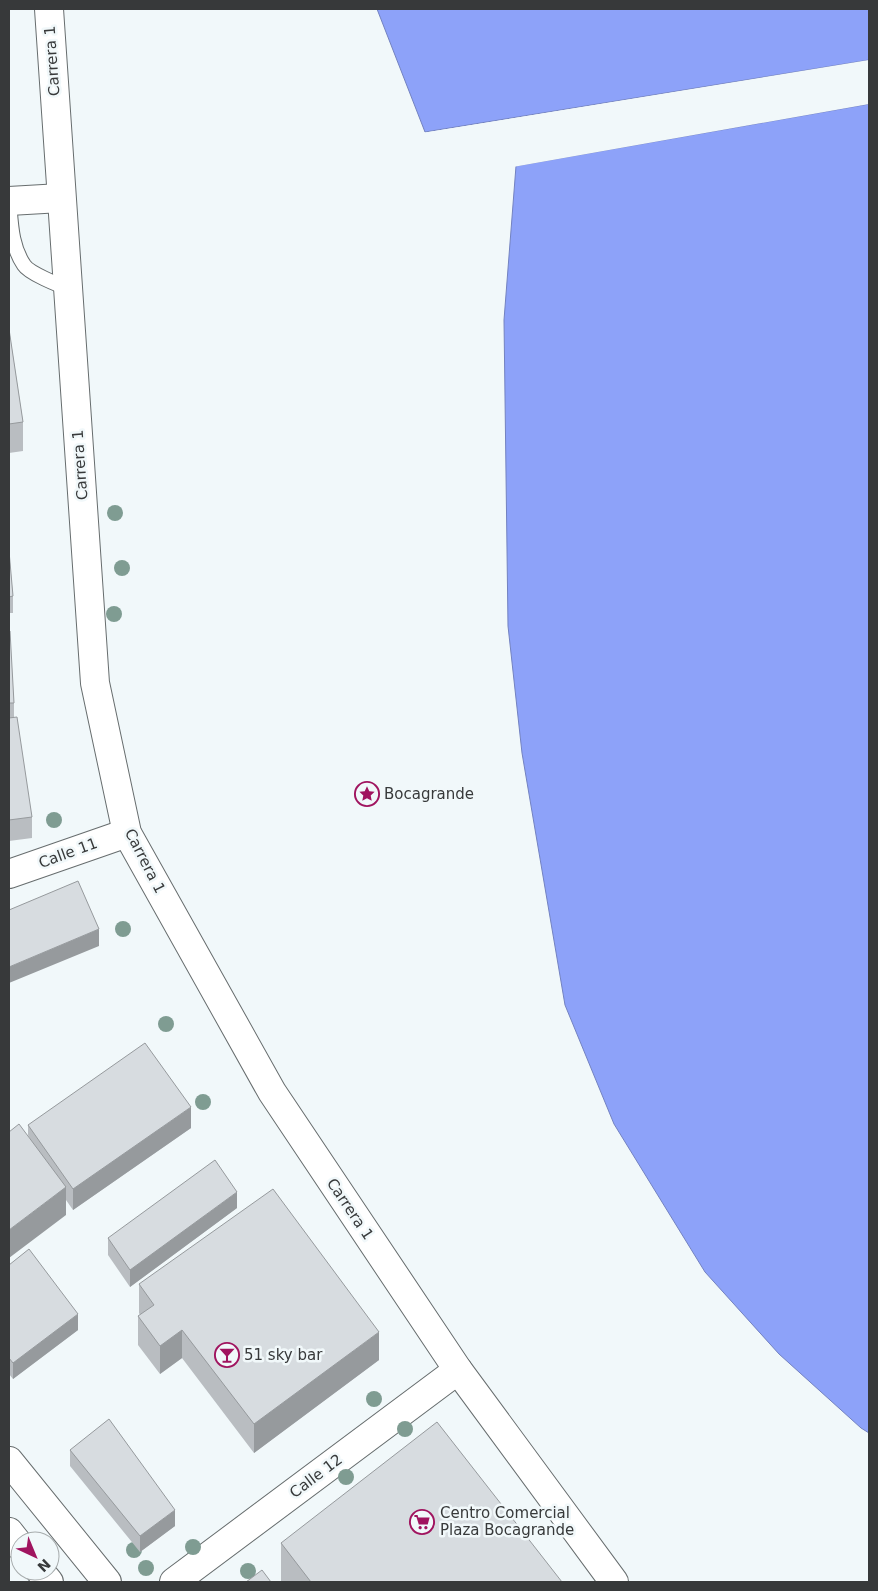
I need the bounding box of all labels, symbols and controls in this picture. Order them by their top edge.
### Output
street label: Carrera 1 [41,25,63,97]
street label: Carrera 1 [69,429,91,501]
place icon: Bocagrande [354,781,380,807]
place label: Bocagrande [384,785,474,803]
street label: Carrera 1 [121,826,169,896]
street label: Calle 11 [36,834,100,872]
street label: Carrera 1 [323,1175,377,1243]
bar icon: 51 sky bar [214,1342,240,1368]
place label: 51 sky bar [244,1346,323,1364]
street label: Calle 12 [286,1450,346,1502]
place label: Centro Comercial Plaza Bocagrande [440,1504,574,1539]
supermarket icon: Centro Comercial Plaza Bocagrande [409,1509,435,1535]
north arrow [10,1531,60,1581]
text: N [34,1556,54,1575]

